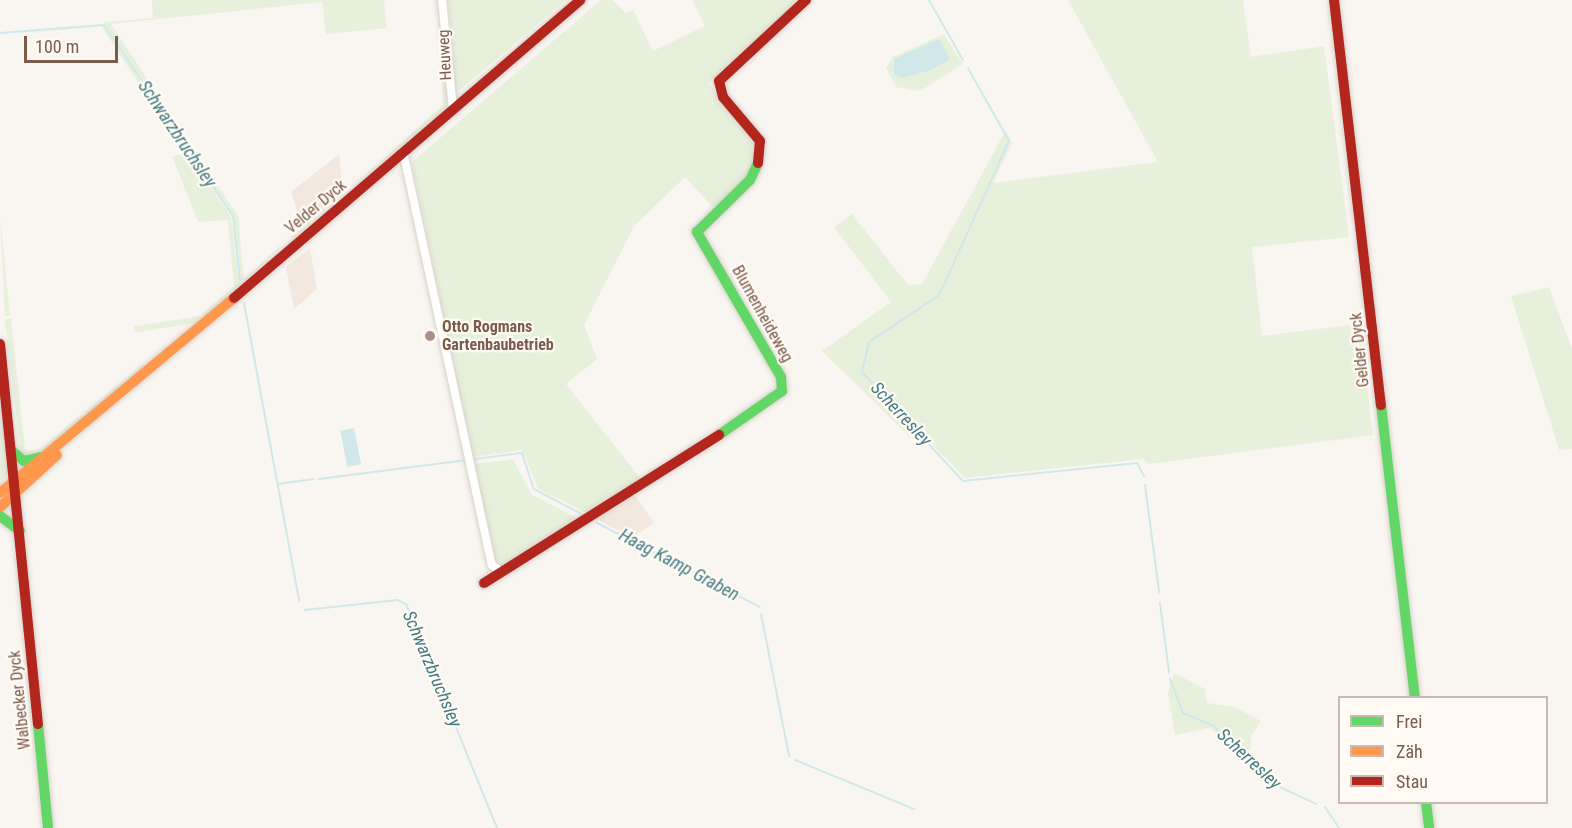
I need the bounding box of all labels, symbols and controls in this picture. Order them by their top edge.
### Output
scale bar [27,24,122,62]
street label: Heuweg [434,29,456,81]
text: 100 m [35,36,79,57]
water label: Schwarzbruchsley [133,76,221,192]
street label: Velder Dyck [281,176,351,238]
street label: Blumenheideweg [728,262,796,366]
street label: Gelder Dyck [1347,312,1373,388]
place label: Otto Rogmans Gartenbaubetrieb [442,317,554,355]
marker: Otto Rogmans Gartenbaubetrieb [423,329,437,343]
water label: Scherresley [866,377,936,451]
water label: Haag Kamp Graben [615,524,743,606]
water label: Schwarzbruchsley [398,608,466,730]
street label: Walbecker Dyck [5,650,35,750]
legend [1338,696,1548,804]
text: Frei [1396,711,1422,732]
water label: Scherresley [1212,724,1286,794]
text: Zäh [1396,741,1423,762]
text: Stau [1396,771,1428,792]

